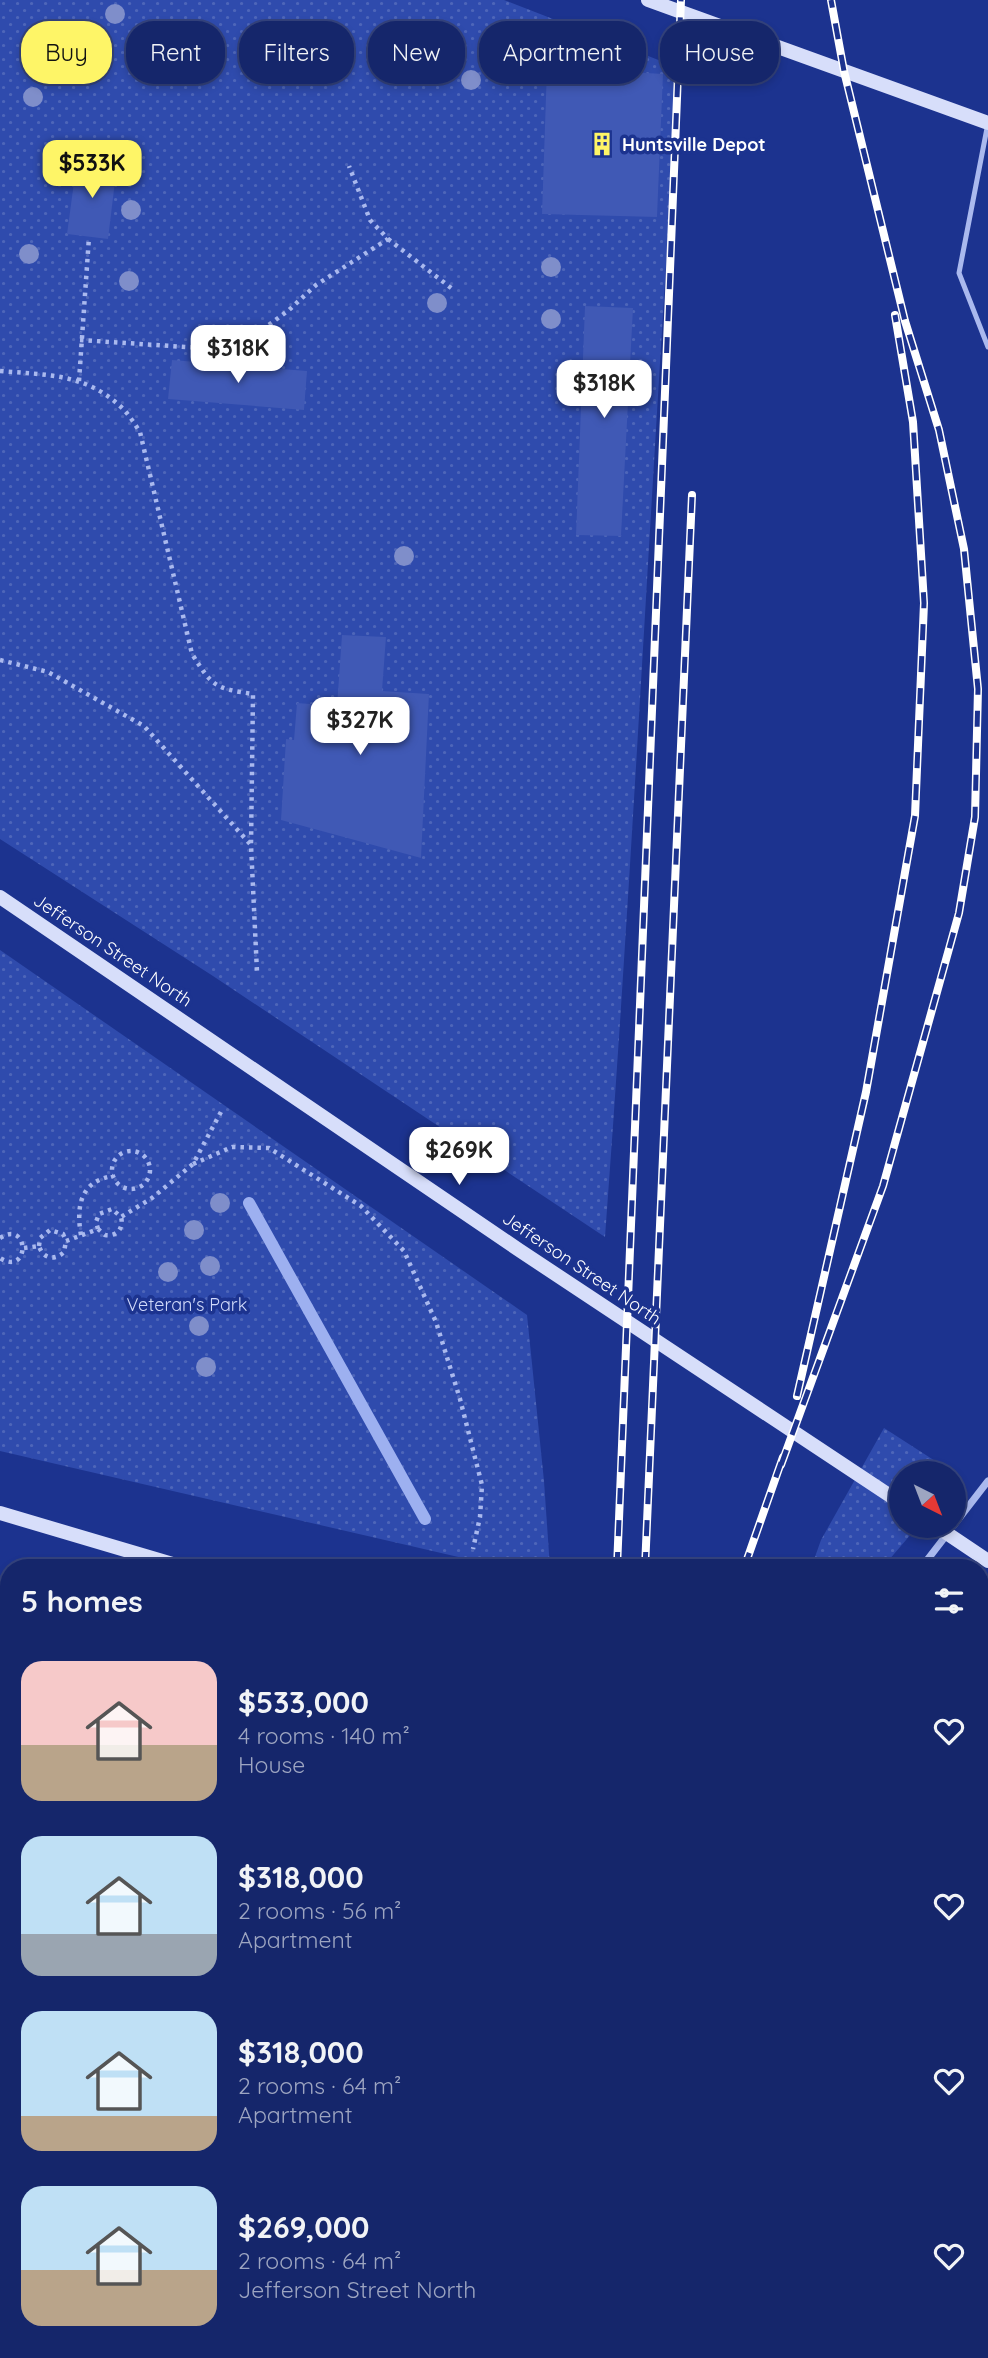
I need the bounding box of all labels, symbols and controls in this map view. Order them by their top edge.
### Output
chip: Buy [21,21,112,84]
chip: Rent [126,21,225,84]
chip: Filters [239,21,354,84]
chip: New [368,21,465,84]
chip: Apartment [479,21,646,84]
chip: House [660,21,779,84]
building icon: Huntsville Depot [588,130,616,158]
place label: Huntsville Depot [622,133,766,156]
pin: $533K [43,140,141,200]
text: $533K [59,148,125,177]
pin: $318K [189,326,287,385]
text: $318K [207,333,269,362]
pin: $318K [555,360,653,420]
text: $318K [573,368,635,397]
pin: $327K [311,698,409,757]
text: $327K [327,705,393,734]
street label: Jefferson Street North [29,888,197,1012]
pin: $269K [410,1128,508,1187]
text: $269K [425,1135,493,1164]
street label: Jefferson Street North [498,1206,666,1330]
park label: Veteran's Park [127,1293,247,1316]
north arrow [889,1461,966,1538]
map controls [889,1461,966,1538]
text: 5 homes [21,1582,143,1620]
icon: filters [930,1582,968,1620]
text: $533,000 [238,1683,369,1721]
icon: home [77,1689,161,1773]
icon: heart [930,1712,968,1750]
text: 4 rooms · 140 m² [238,1721,410,1750]
text: House [238,1750,305,1779]
text: $318,000 [238,1858,364,1896]
icon: home [77,1864,161,1948]
icon: heart [930,1887,968,1925]
text: 2 rooms · 56 m² [238,1896,401,1925]
text: Apartment [238,1925,352,1954]
text: $318,000 [238,2033,364,2071]
icon: home [77,2039,161,2123]
icon: heart [930,2062,968,2100]
text: 2 rooms · 64 m² [238,2071,401,2100]
text: Apartment [238,2100,352,2129]
text: $269,000 [238,2208,370,2246]
icon: home [77,2214,161,2298]
icon: heart [930,2237,968,2275]
text: 2 rooms · 64 m² [238,2246,401,2275]
text: Jefferson Street North [238,2275,476,2304]

